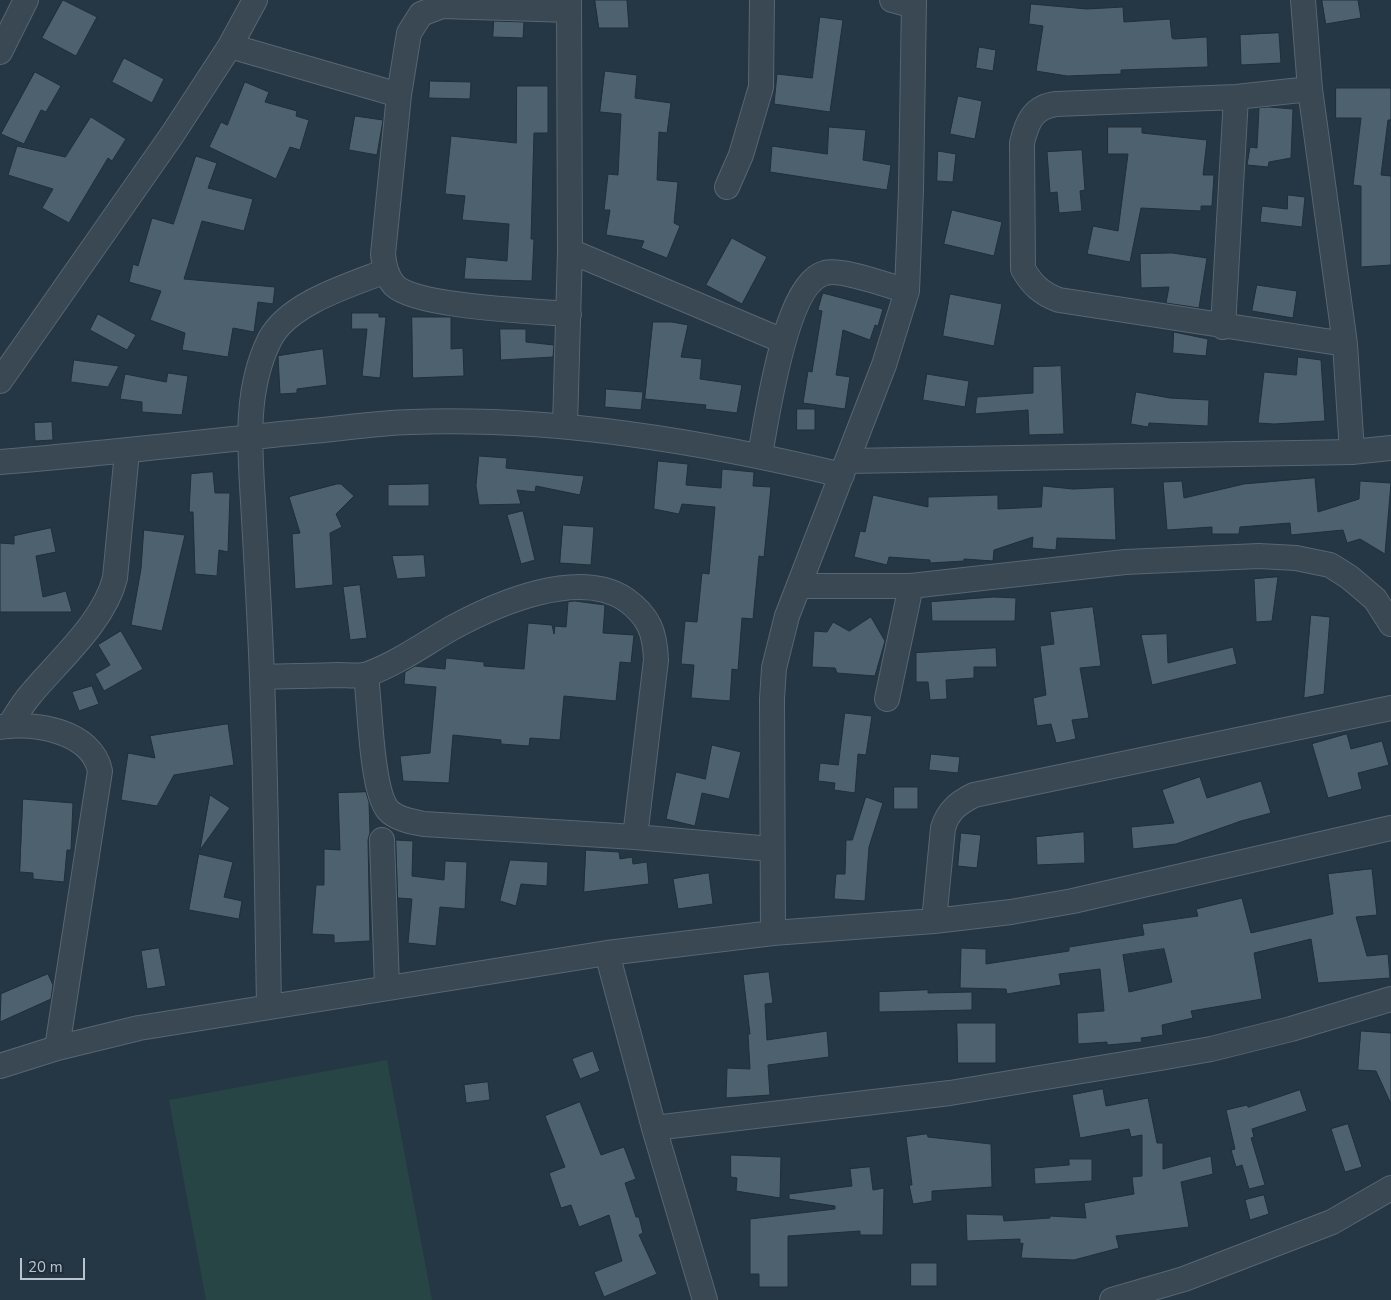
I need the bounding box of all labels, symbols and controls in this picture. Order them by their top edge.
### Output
scale bar [22,1248,88,1280]
text: 20 m [28,1257,63,1277]

